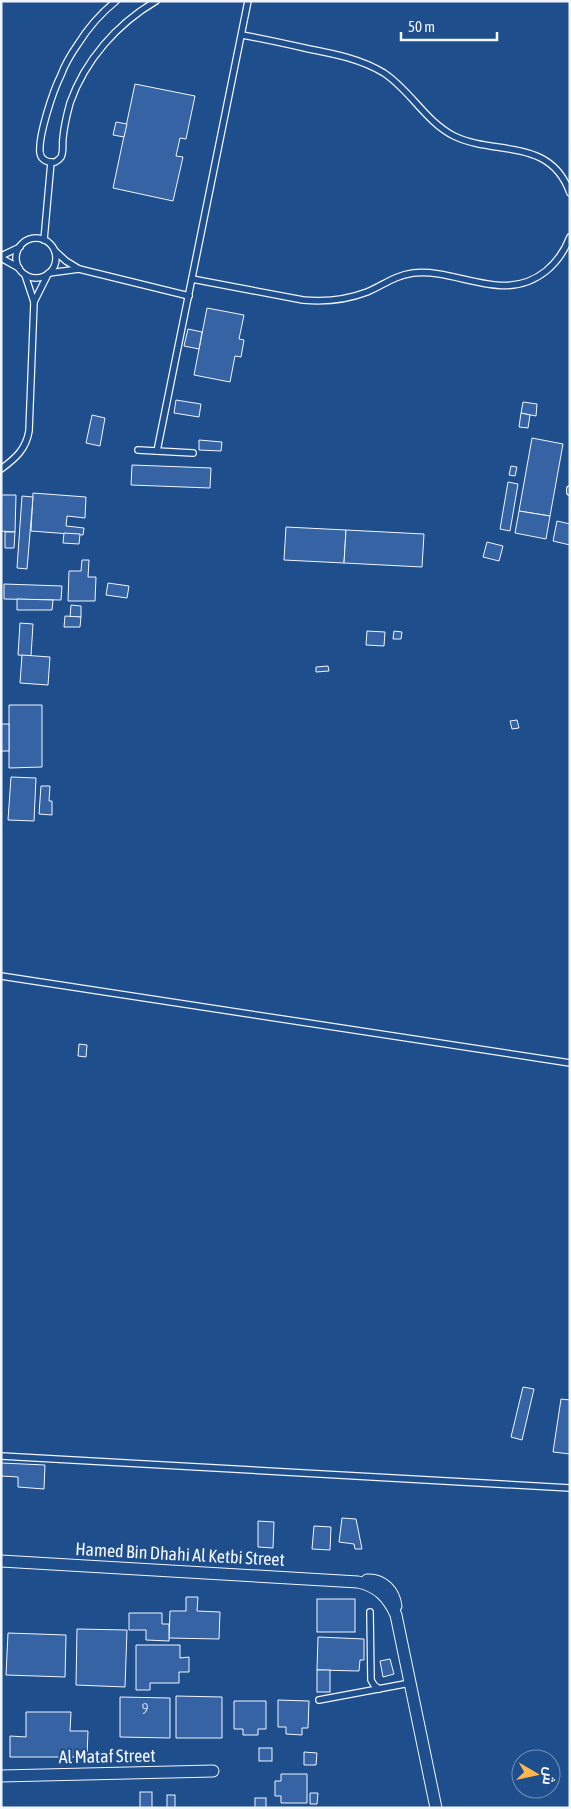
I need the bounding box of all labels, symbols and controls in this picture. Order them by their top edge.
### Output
scale bar [401,10,497,42]
text: 50 m [408,18,435,35]
street label: Hamed Bin Dhahi Al Ketbi Street [75,1538,285,1570]
house number: 9 [141,1700,149,1717]
street label: Al Mataf Street [58,1745,156,1767]
north arrow [511,1749,561,1799]
text: ش [539,1766,558,1786]

